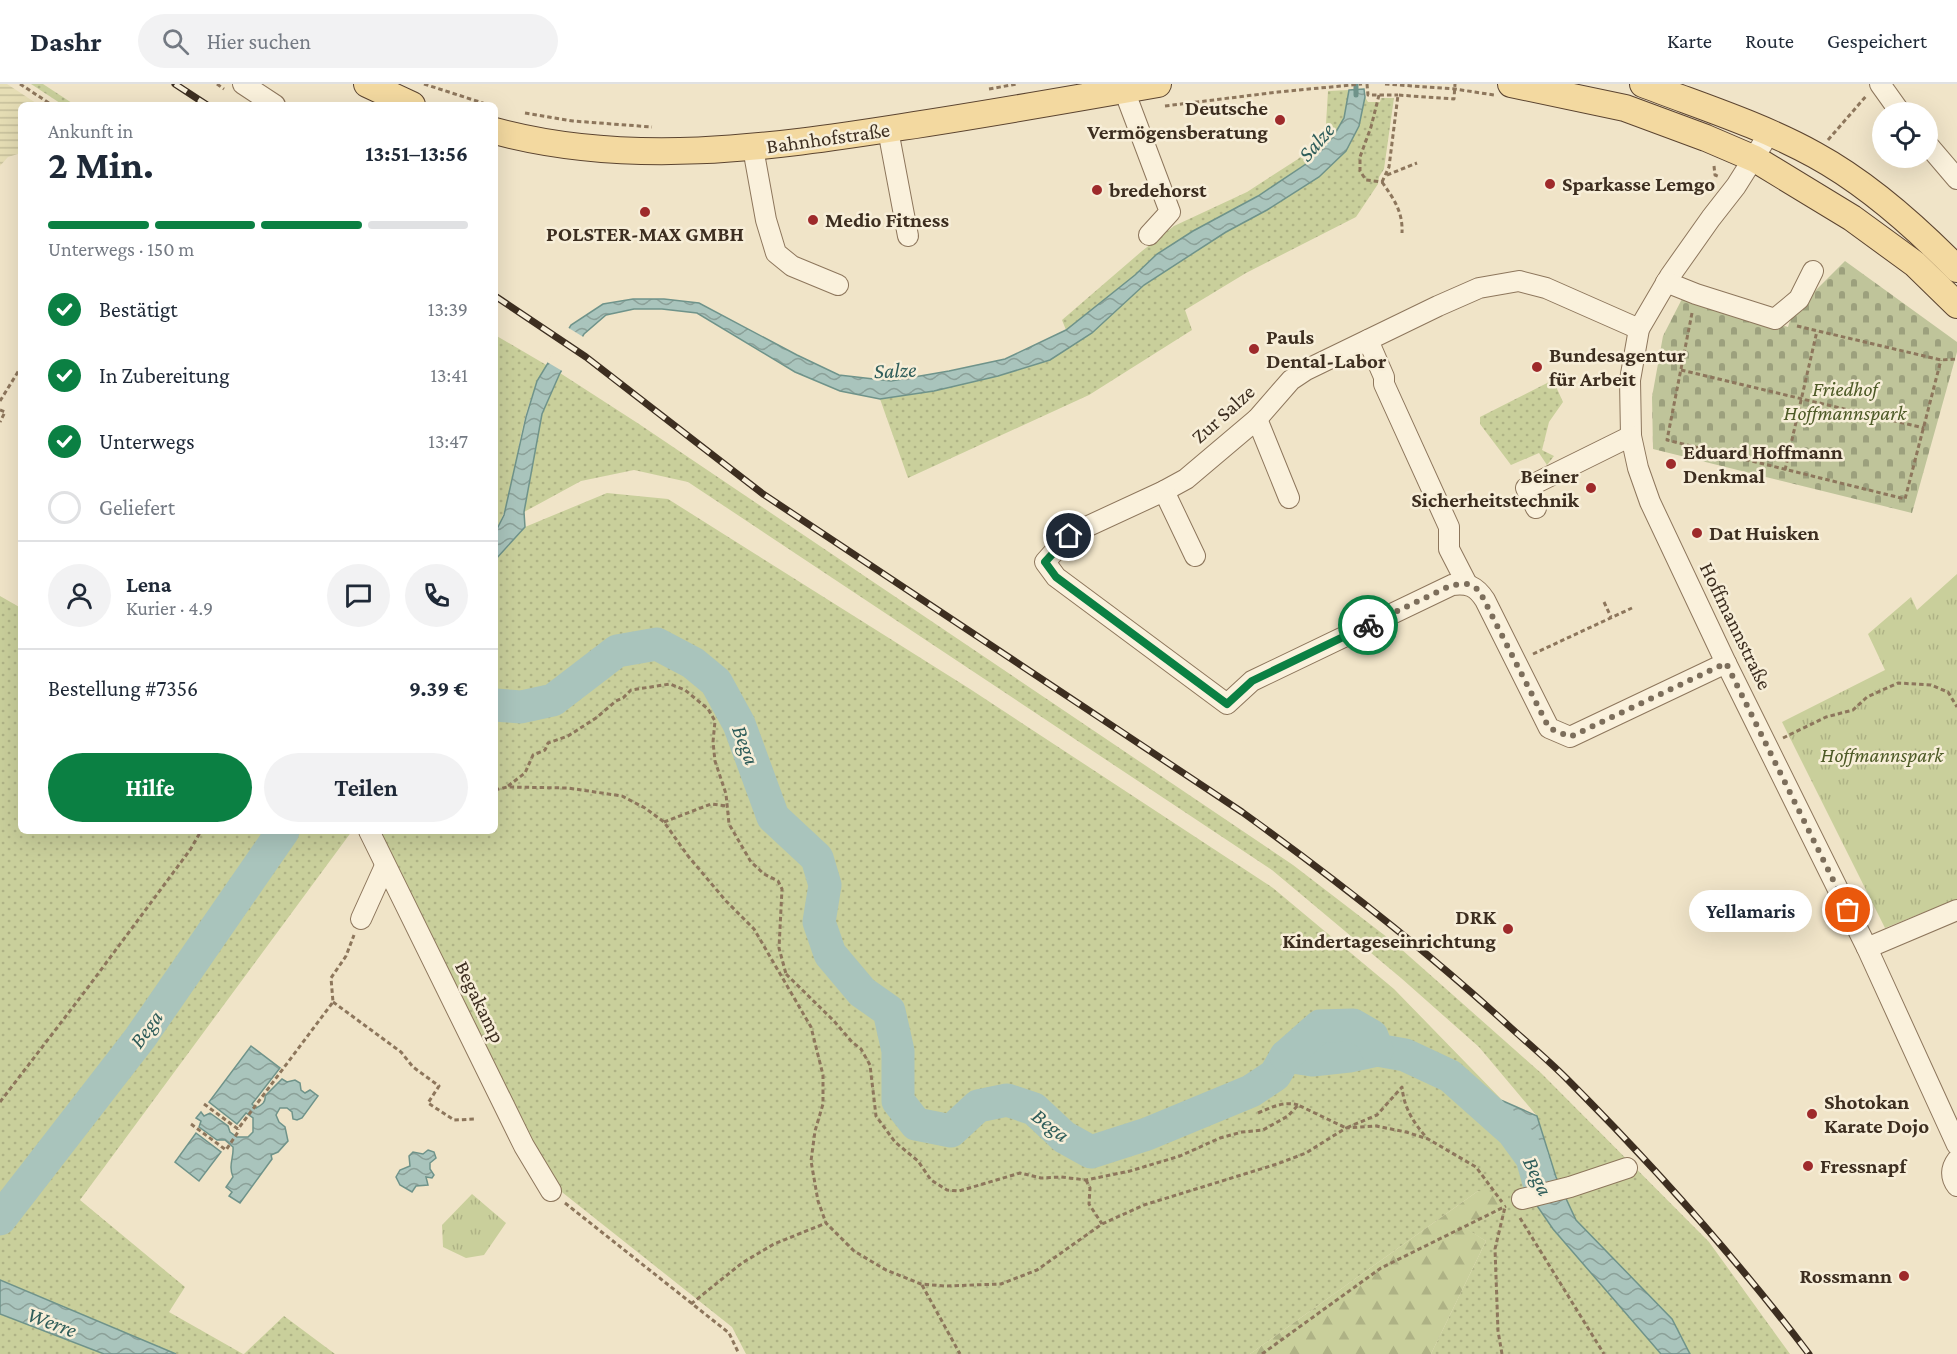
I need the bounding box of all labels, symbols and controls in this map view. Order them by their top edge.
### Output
search box [138,14,558,68]
icon: search [159,25,192,58]
text: Dashr [30,26,102,57]
text: Hier suchen [207,29,311,54]
text: Karte [1667,29,1712,53]
text: Route [1745,29,1794,53]
text: Gespeichert [1827,29,1927,53]
place label: Deutsche Vermögensberatung [1086,96,1268,144]
map controls [1872,102,1938,168]
button: locate [1872,102,1938,168]
marker: Deutsche Vermögensberatung [1273,113,1287,127]
street label: Bahnhofstraße [765,117,891,159]
water label: Salze [1293,117,1340,166]
text: Ankunft in [48,120,133,142]
text: 13:51–13:56 [365,141,468,166]
text: 2 Min. [48,143,154,186]
place label: Sparkasse Lemgo [1562,172,1715,196]
marker: Sparkasse Lemgo [1543,177,1557,191]
place label: bredehorst [1108,178,1207,202]
marker: bredehorst [1090,183,1104,197]
marker: POLSTER-MAX GMBH [638,205,652,219]
place label: Medio Fitness [825,208,949,232]
marker: Medio Fitness [806,213,820,227]
place label: POLSTER-MAX GMBH [546,222,744,246]
text: Unterwegs · 150 m [48,238,194,260]
icon: check [48,293,81,326]
text: Bestätigt [99,297,178,322]
text: 13:39 [428,298,468,320]
place label: Pauls Dental-Labor [1266,325,1387,373]
marker: Pauls Dental-Labor [1247,342,1261,356]
place label: Bundesagentur für Arbeit [1549,343,1686,391]
water label: Salze [873,357,917,383]
icon: check [48,359,81,392]
marker: Bundesagentur für Arbeit [1530,360,1544,374]
text: In Zubereitung [99,363,230,388]
text: 13:41 [430,364,468,386]
park label: Friedhof Hoffmannspark [1784,377,1907,425]
street label: Zur Salze [1187,380,1259,448]
icon: check [48,425,81,458]
text: Unterwegs [99,429,195,454]
text: 13:47 [428,430,468,452]
place label: Eduard Hoffmann Denkmal [1683,440,1843,488]
marker: Eduard Hoffmann Denkmal [1664,457,1678,471]
place label: Beiner Sicherheitstechnik [1411,464,1580,512]
marker: Beiner Sicherheitstechnik [1584,481,1598,495]
text: Geliefert [99,495,175,520]
pin [1043,510,1094,561]
icon: home [1052,519,1085,552]
place label: Dat Huisken [1709,521,1819,545]
marker: Dat Huisken [1690,526,1704,540]
street label: Hoffmannstraße [1695,558,1777,694]
button: person [48,564,111,627]
button: chat [327,564,390,627]
button: phone [405,564,468,627]
text: Lena [126,572,171,597]
courier [1338,595,1398,655]
text: Kurier · 4.9 [126,597,213,619]
icon: bike [1352,609,1385,642]
text: Bestellung #7356 [48,676,198,701]
text: 9.39 € [409,676,468,701]
water label: Bega [727,722,765,768]
park label: Hoffmannspark [1821,743,1944,767]
button: Hilfe [48,753,252,822]
button: Teilen [264,753,468,822]
pin [1822,884,1873,935]
callout: Yellamaris [1689,889,1812,931]
icon: bag [1831,893,1864,926]
text: Yellamaris [1706,900,1795,922]
place label: DRK Kindertageseinrichtung [1282,905,1497,953]
marker: DRK Kindertageseinrichtung [1501,922,1515,936]
street label: Begakamp [450,957,510,1047]
water label: Bega [124,1005,168,1053]
place label: Shotokan Karate Dojo [1824,1090,1929,1138]
water label: Bega [1027,1103,1075,1147]
marker: Shotokan Karate Dojo [1805,1107,1819,1121]
water label: Bega [1518,1152,1558,1200]
place label: Fressnapf [1820,1154,1907,1178]
marker: Fressnapf [1801,1159,1815,1173]
place label: Rossmann [1799,1264,1892,1288]
marker: Rossmann [1897,1269,1911,1283]
water label: Werre [24,1302,81,1343]

